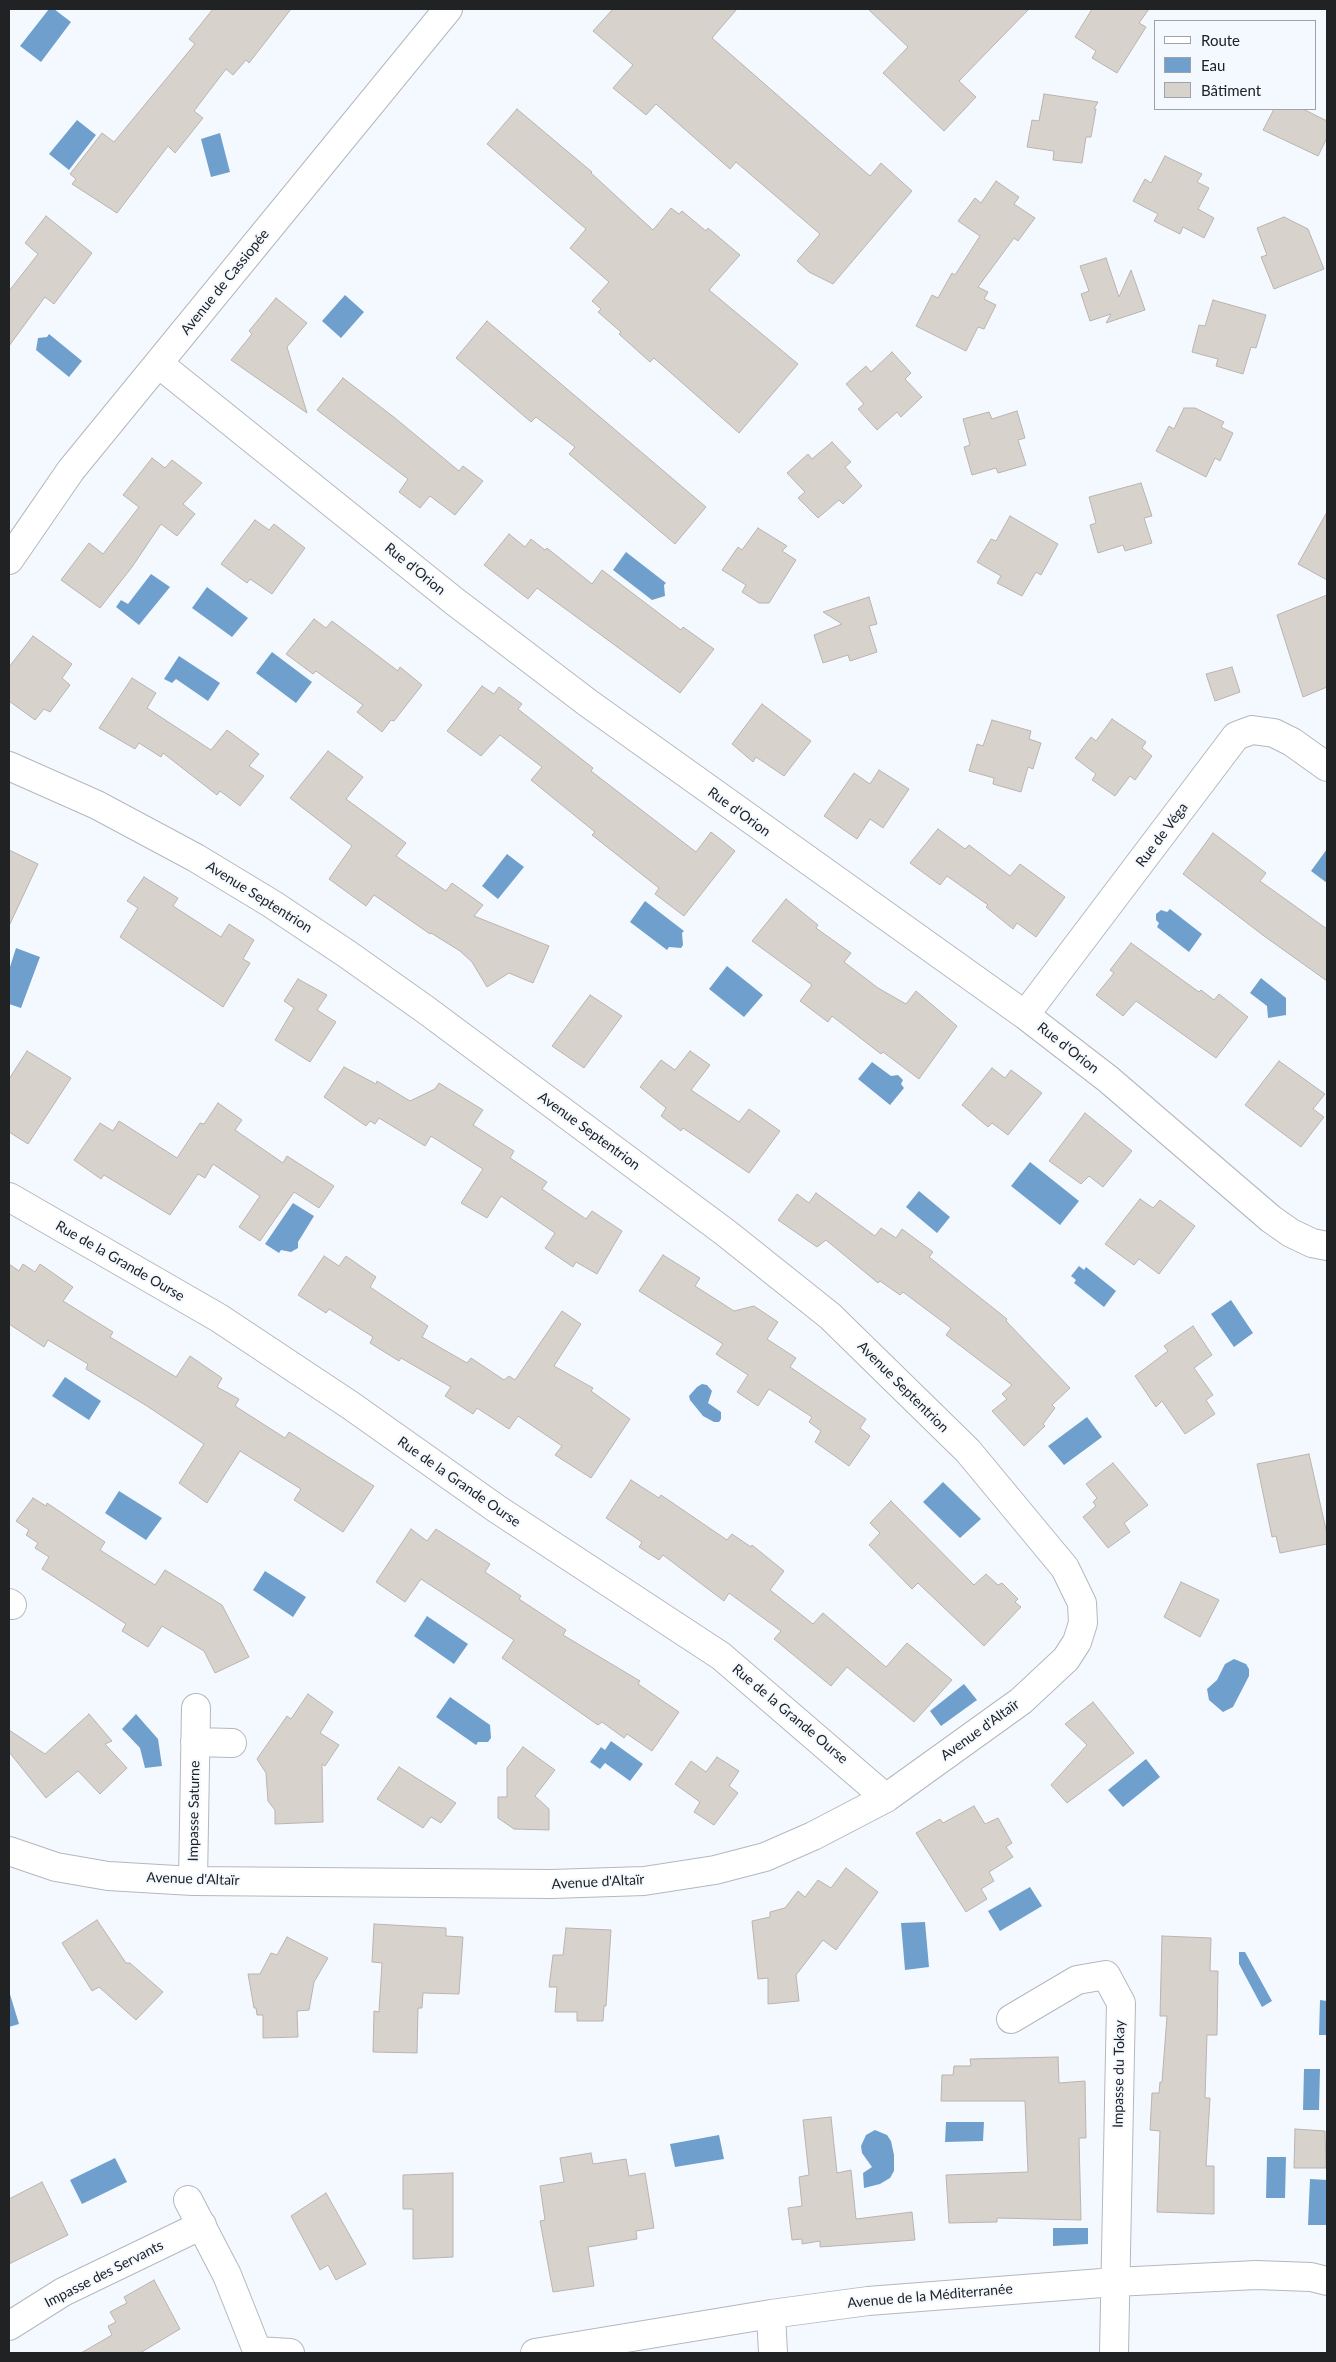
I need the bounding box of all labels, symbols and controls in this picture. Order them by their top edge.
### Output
legend [1154,20,1316,110]
text: Route [1201,31,1240,49]
text: Eau [1201,56,1225,74]
text: Bâtiment [1201,81,1261,99]
street label: Avenue de Cassiopée [177,226,273,338]
street label: Rue d'Orion [381,539,449,599]
street label: Rue d'Orion [704,784,774,840]
street label: Rue de Véga [1132,800,1192,870]
street label: Avenue Septentrion [203,858,315,936]
street label: Rue d'Orion [1034,1019,1102,1077]
street label: Avenue Septentrion [535,1088,643,1174]
street label: Rue de la Grande Ourse [53,1217,187,1305]
street label: Avenue Septentrion [854,1338,952,1436]
street label: Rue de la Grande Ourse [394,1433,524,1531]
street label: Rue de la Grande Ourse [729,1661,851,1767]
street label: Avenue d'Altaïr [937,1696,1023,1764]
street label: Impasse Saturne [185,1760,203,1862]
street label: Avenue d'Altaïr [146,1869,240,1889]
street label: Avenue d'Altaïr [551,1871,645,1893]
street label: Impasse du Tokay [1110,2020,1128,2128]
street label: Impasse des Servants [42,2237,166,2311]
street label: Avenue de la Méditerranée [847,2280,1013,2312]

